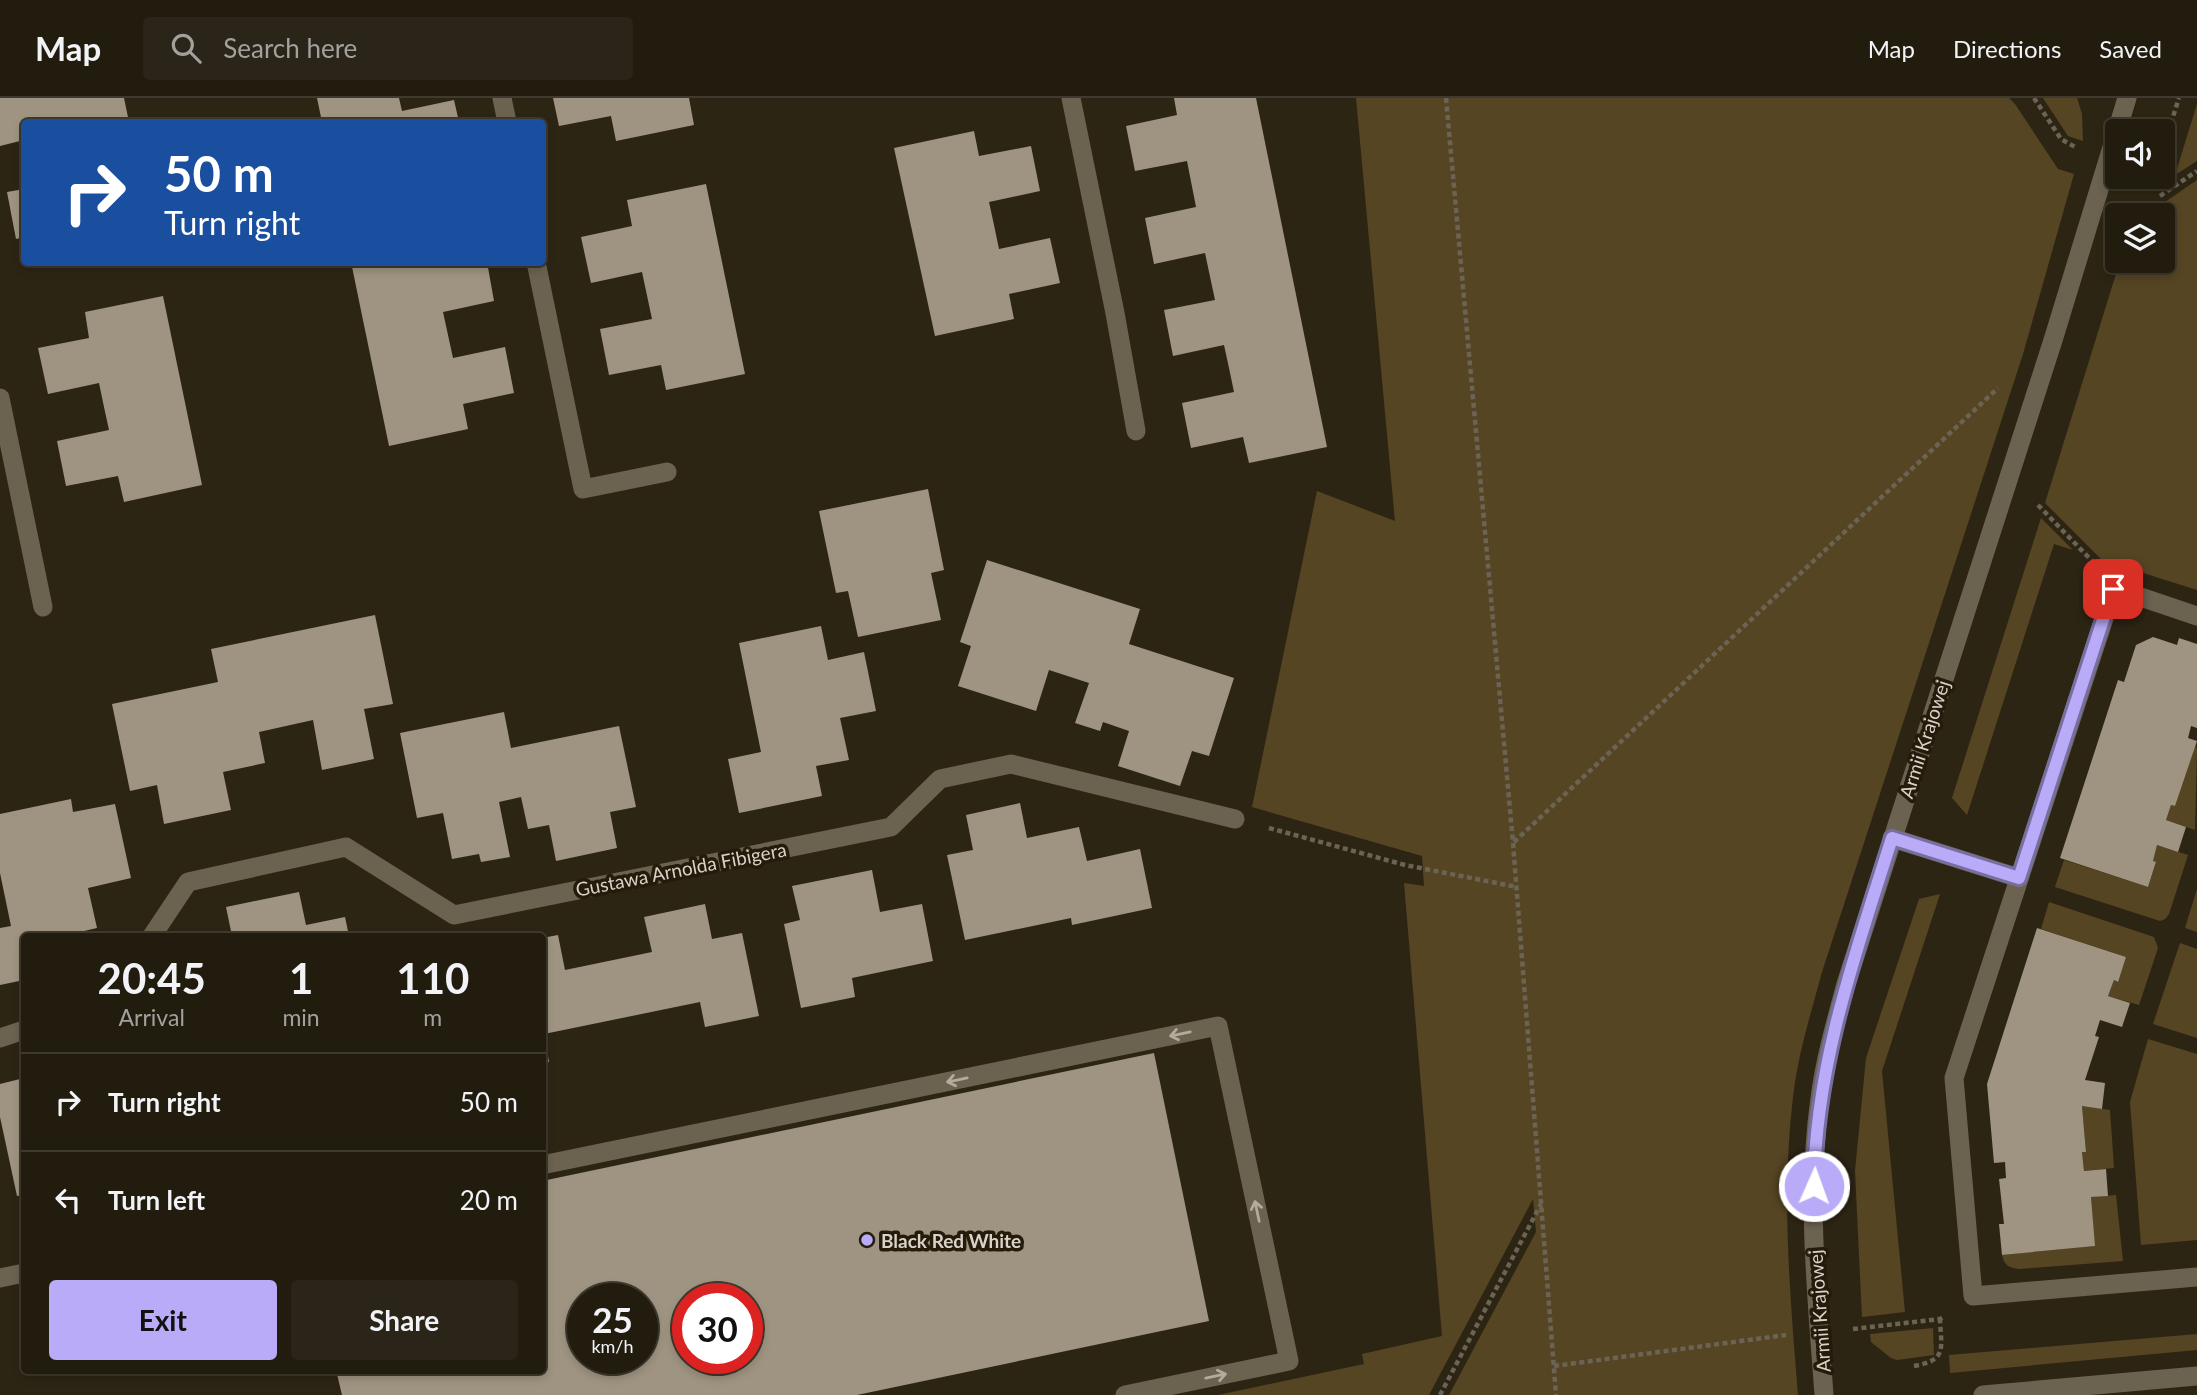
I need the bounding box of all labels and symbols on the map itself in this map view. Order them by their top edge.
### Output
pin [2083,559,2143,619]
street label: Armii Krajowej [1894,677,1954,801]
street label: Gustawa Arnolda Fibigera [574,837,788,901]
one-way arrow [1169,1027,1192,1041]
one-way arrow [946,1073,969,1087]
position arrow [1777,1149,1851,1223]
one-way arrow [1250,1200,1264,1223]
place label: Black Red White [881,1229,1021,1252]
marker: Black Red White [859,1232,875,1248]
street label: Armii Krajowej [1803,1249,1835,1373]
speed limit sign: 30 [672,1283,763,1374]
one-way arrow [1204,1368,1227,1382]

